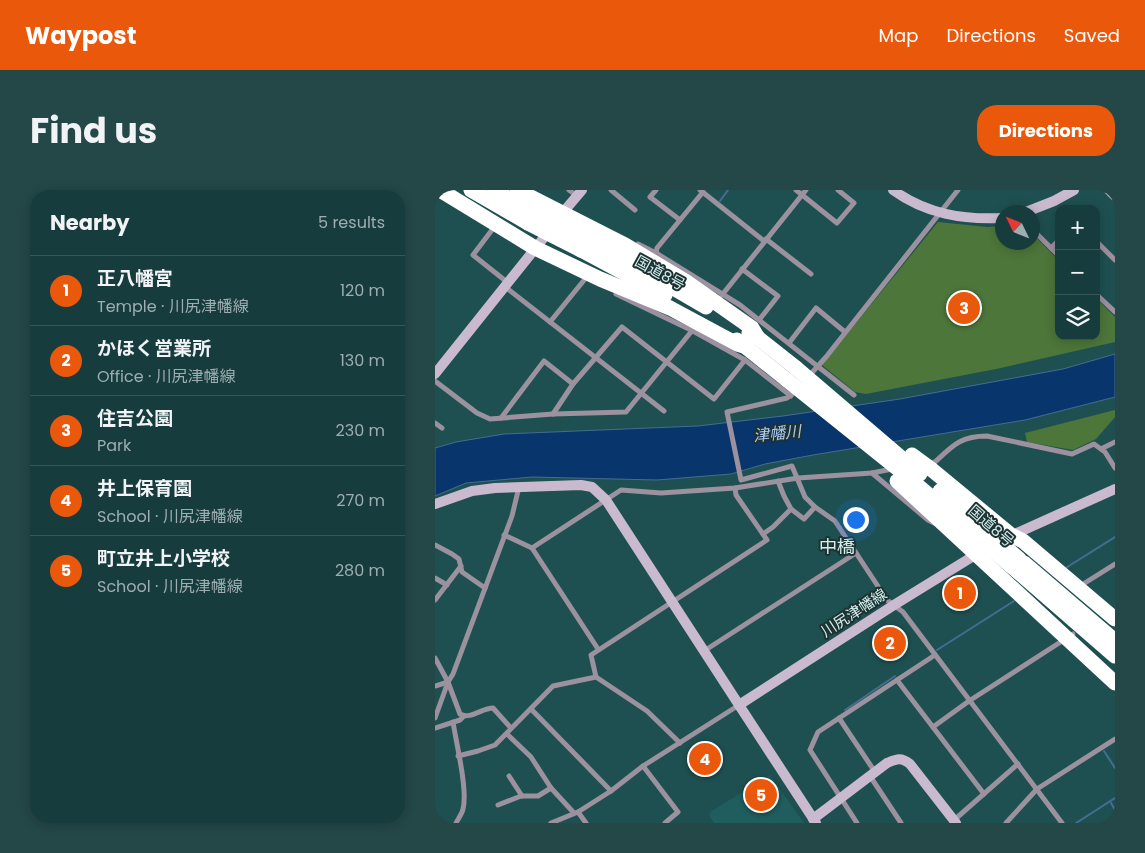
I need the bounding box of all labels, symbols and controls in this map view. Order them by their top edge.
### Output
text: Waypost [25,19,136,52]
text: Map [879,23,918,48]
text: Directions [946,23,1036,48]
text: Saved [1064,23,1120,48]
button: Directions [977,105,1115,156]
text: Find us [30,106,157,155]
north arrow [995,205,1040,250]
map controls [1055,205,1100,340]
button: + [1055,205,1100,250]
text: Nearby [50,208,130,237]
text: 5 results [318,211,385,234]
street label: 国道8号 [631,250,689,295]
button: − [1055,250,1100,295]
text: 正八幡宮 [97,265,173,292]
text: 1 [63,279,69,302]
text: 120 m [340,279,385,302]
pin: 3 [948,289,980,327]
text: Temple · 川尻津幡線 [97,295,249,318]
button: layers [1055,295,1100,340]
text: かほく営業所 [97,335,211,362]
text: 2 [61,349,71,372]
text: 130 m [340,349,385,372]
text: Office · 川尻津幡線 [97,365,236,388]
text: 住吉公園 [97,405,173,432]
text: 3 [61,419,71,442]
text: 230 m [336,419,385,442]
water label: 津幡川 [752,419,804,447]
text: Park [97,434,131,457]
text: 井上保育園 [97,475,192,502]
text: 4 [61,489,71,512]
text: 270 m [336,489,385,512]
street label: 国道8号 [964,500,1019,551]
text: School · 川尻津幡線 [97,505,243,528]
your location [843,507,869,533]
district label: 中橋 [819,534,855,559]
text: 町立井上小学校 [97,545,230,572]
text: 5 [61,559,71,582]
text: 280 m [335,559,385,582]
pin: 1 [944,574,976,612]
text: School · 川尻津幡線 [97,575,243,598]
street label: 川尻津幡線 [817,583,891,642]
pin: 2 [874,624,906,662]
pin: 4 [689,740,721,778]
pin: 5 [745,776,777,814]

